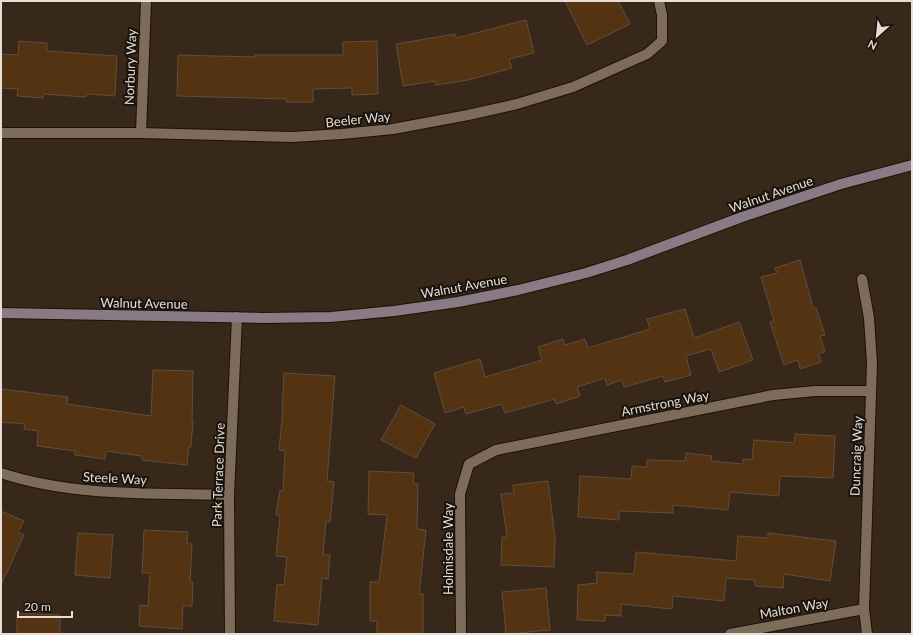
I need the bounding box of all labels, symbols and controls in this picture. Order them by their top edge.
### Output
north arrow [857,16,897,56]
street label: Norbury Way [121,28,139,105]
text: N [866,38,879,53]
street label: Beeler Way [325,108,392,130]
street label: Walnut Avenue [727,172,815,216]
street label: Walnut Avenue [420,271,509,301]
street label: Walnut Avenue [100,294,188,312]
street label: Armstrong Way [620,387,711,419]
street label: Duncraig Way [847,415,865,496]
street label: Park Terrace Drive [208,422,228,527]
street label: Steele Way [83,468,148,488]
street label: Holmisdale Way [440,503,456,595]
scale bar [18,593,72,619]
street label: Malton Way [758,594,830,622]
text: 20 m [24,599,51,614]

